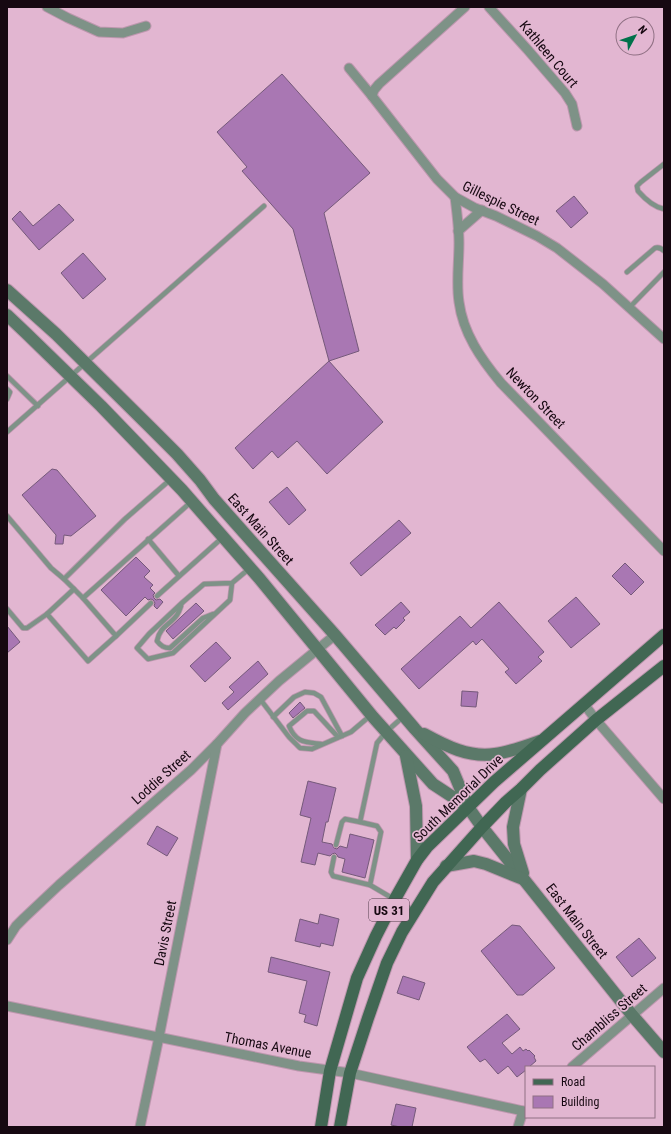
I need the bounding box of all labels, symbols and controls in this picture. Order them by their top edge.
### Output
north arrow [615,16,655,56]
street label: Kathleen Court [516,17,582,91]
text: N [635,23,650,37]
street label: Gillespie Street [460,177,542,229]
street label: Newton Street [503,364,569,432]
street label: East Main Street [225,490,297,568]
street label: Loddie Street [128,747,194,807]
street label: South Memorial Drive [410,751,506,845]
street label: East Main Street [543,880,611,962]
street label: Davis Street [151,899,179,967]
road number: US 31 [369,899,409,921]
street label: Chambliss Street [568,980,650,1054]
street label: Thomas Avenue [223,1029,313,1061]
legend [525,1066,655,1118]
text: Road [561,1075,585,1089]
text: Building [561,1095,599,1109]

